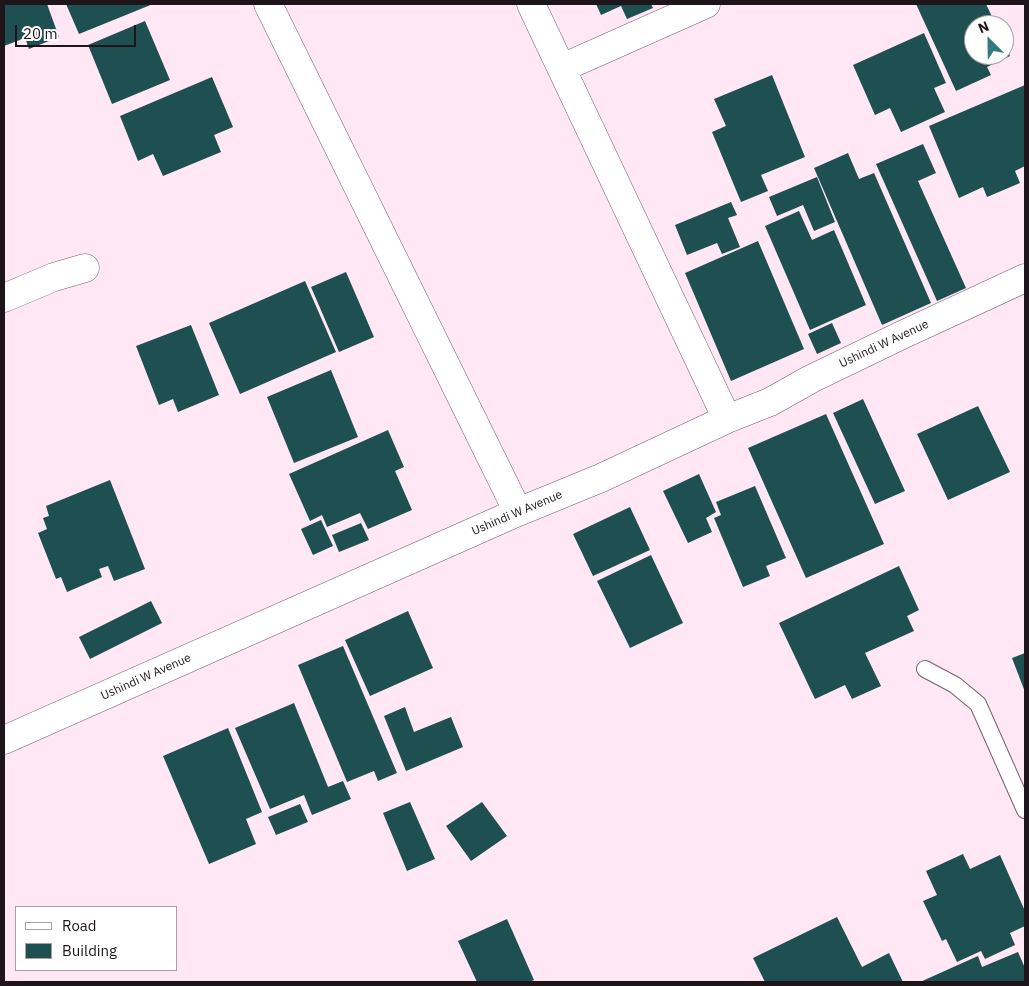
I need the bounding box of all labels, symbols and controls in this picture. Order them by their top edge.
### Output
scale bar [18,15,139,47]
north arrow [964,15,1014,65]
text: N [975,17,992,37]
text: 20 m [23,24,58,43]
street label: Ushindi W Avenue [837,317,931,371]
street label: Ushindi W Avenue [470,487,564,539]
street label: Ushindi W Avenue [99,651,193,703]
legend [15,906,178,971]
text: Road [62,916,97,935]
text: Building [62,941,117,960]

